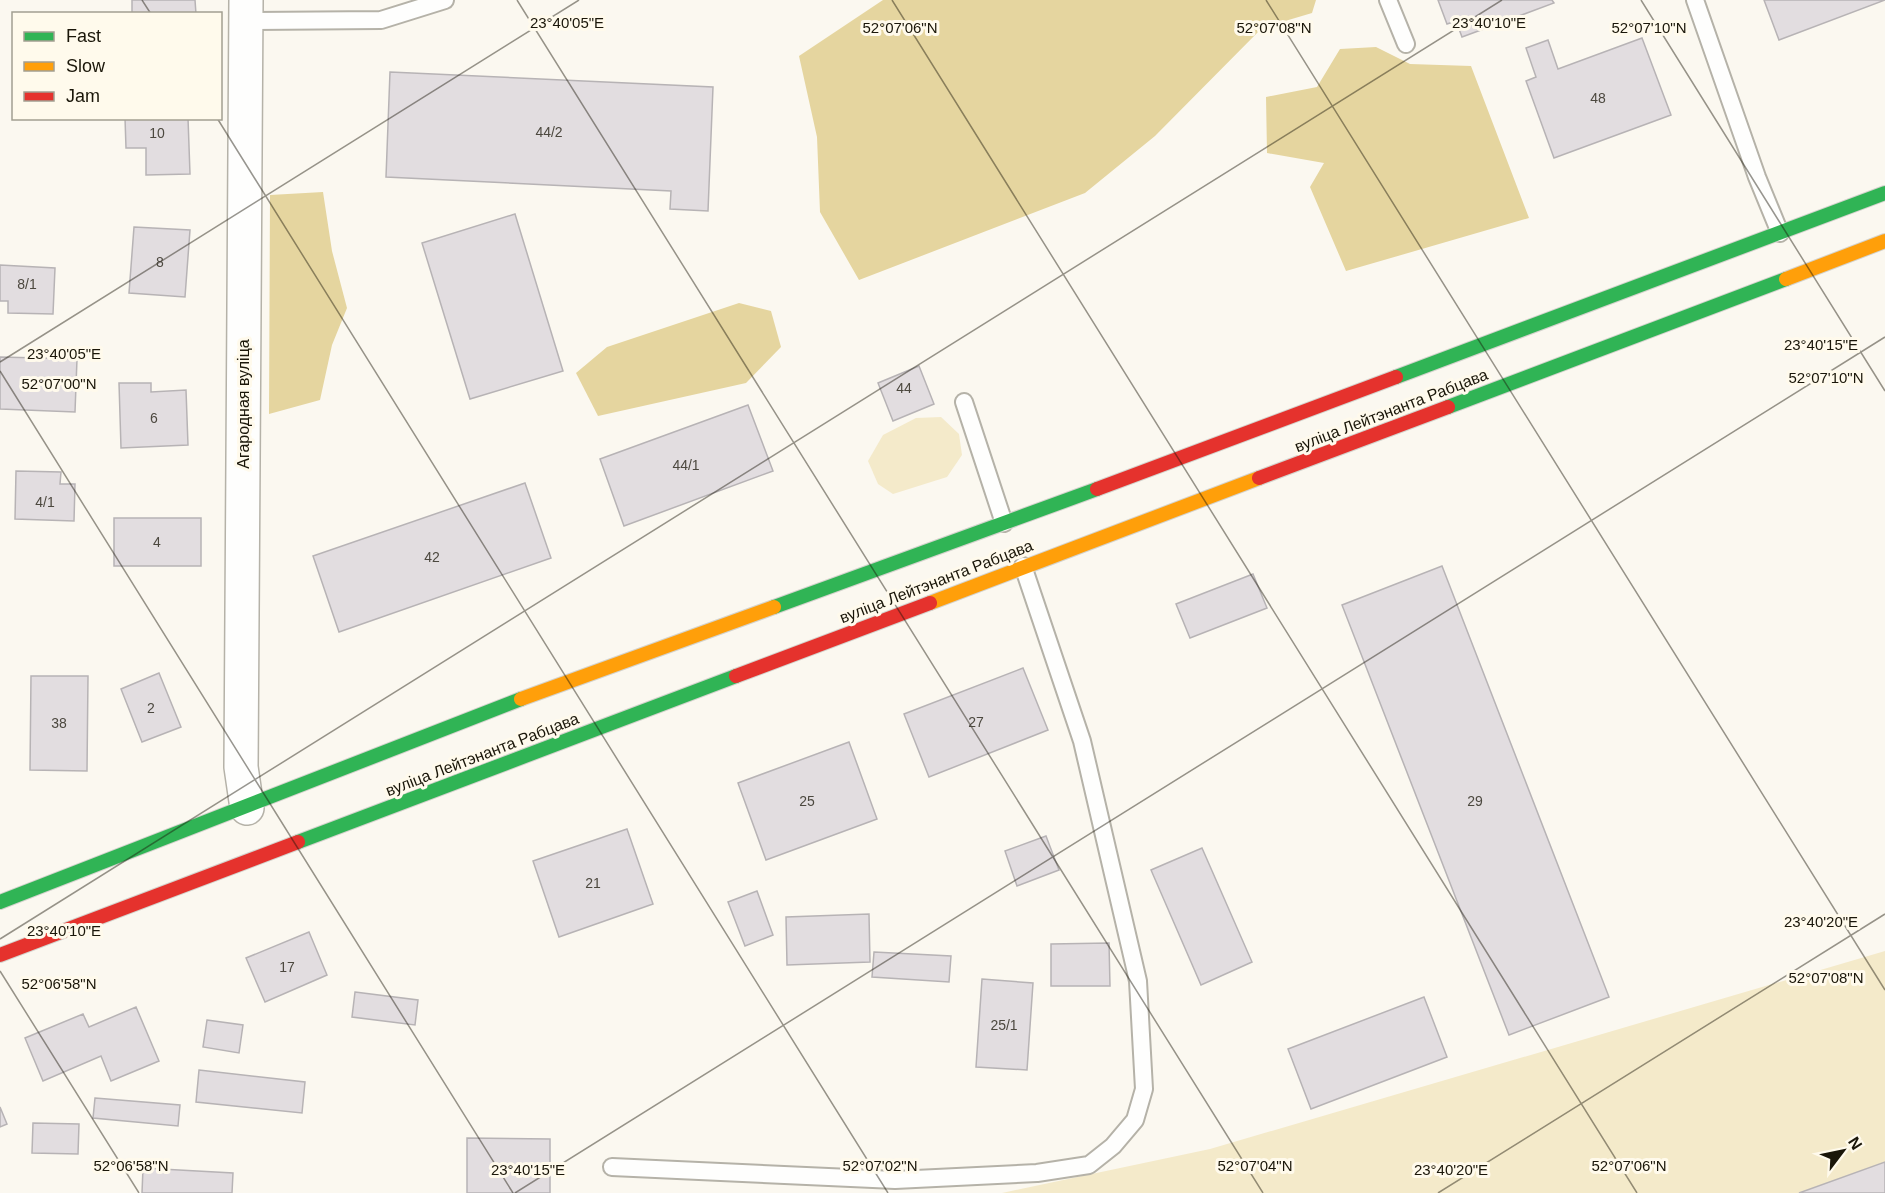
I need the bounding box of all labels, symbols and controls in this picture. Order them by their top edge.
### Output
legend [12,12,222,120]
text: 23°40'05"E [530,14,604,31]
text: 23°40'10"E [1452,14,1526,31]
text: 52°07'06"N [862,19,938,36]
text: 52°07'08"N [1236,19,1312,36]
text: 52°07'10"N [1611,19,1687,36]
text: Fast [66,26,101,46]
text: Slow [66,56,106,76]
text: Jam [66,86,100,106]
house number: 48 [1590,90,1606,106]
house number: 44/2 [535,124,563,140]
house number: 10 [149,125,165,141]
house number: 8 [156,254,164,270]
house number: 8/1 [17,276,37,292]
text: 23°40'15"E [1784,336,1858,353]
street label: Агародная вуліца [235,339,252,469]
text: 23°40'05"E [27,345,101,362]
street label: вуліца Лейтэнанта Рабцава [1292,366,1490,455]
text: 52°07'10"N [1788,369,1864,386]
text: 52°07'00"N [21,375,97,392]
house number: 44 [896,380,912,396]
house number: 6 [150,410,158,426]
house number: 44/1 [672,457,700,473]
house number: 4/1 [35,494,55,510]
house number: 4 [153,534,161,550]
street label: вуліца Лейтэнанта Рабцава [837,537,1035,626]
house number: 42 [424,549,440,565]
house number: 2 [147,700,155,716]
street label: вуліца Лейтэнанта Рабцава [383,710,581,799]
house number: 27 [968,714,984,730]
house number: 38 [51,715,67,731]
house number: 25 [799,793,815,809]
house number: 29 [1467,793,1483,809]
house number: 21 [585,875,601,891]
text: 23°40'20"E [1784,913,1858,930]
text: 23°40'10"E [27,922,101,939]
house number: 17 [279,959,295,975]
text: 52°07'08"N [1788,969,1864,986]
text: 52°06'58"N [21,975,97,992]
house number: 25/1 [990,1017,1018,1033]
north arrow [1813,1121,1873,1181]
text: N [1845,1134,1866,1153]
text: 52°06'58"N [93,1157,169,1174]
text: 52°07'02"N [842,1157,918,1174]
text: 52°07'04"N [1217,1157,1293,1174]
text: 52°07'06"N [1591,1157,1667,1174]
text: 23°40'15"E [491,1161,565,1178]
text: 23°40'20"E [1414,1161,1488,1178]

